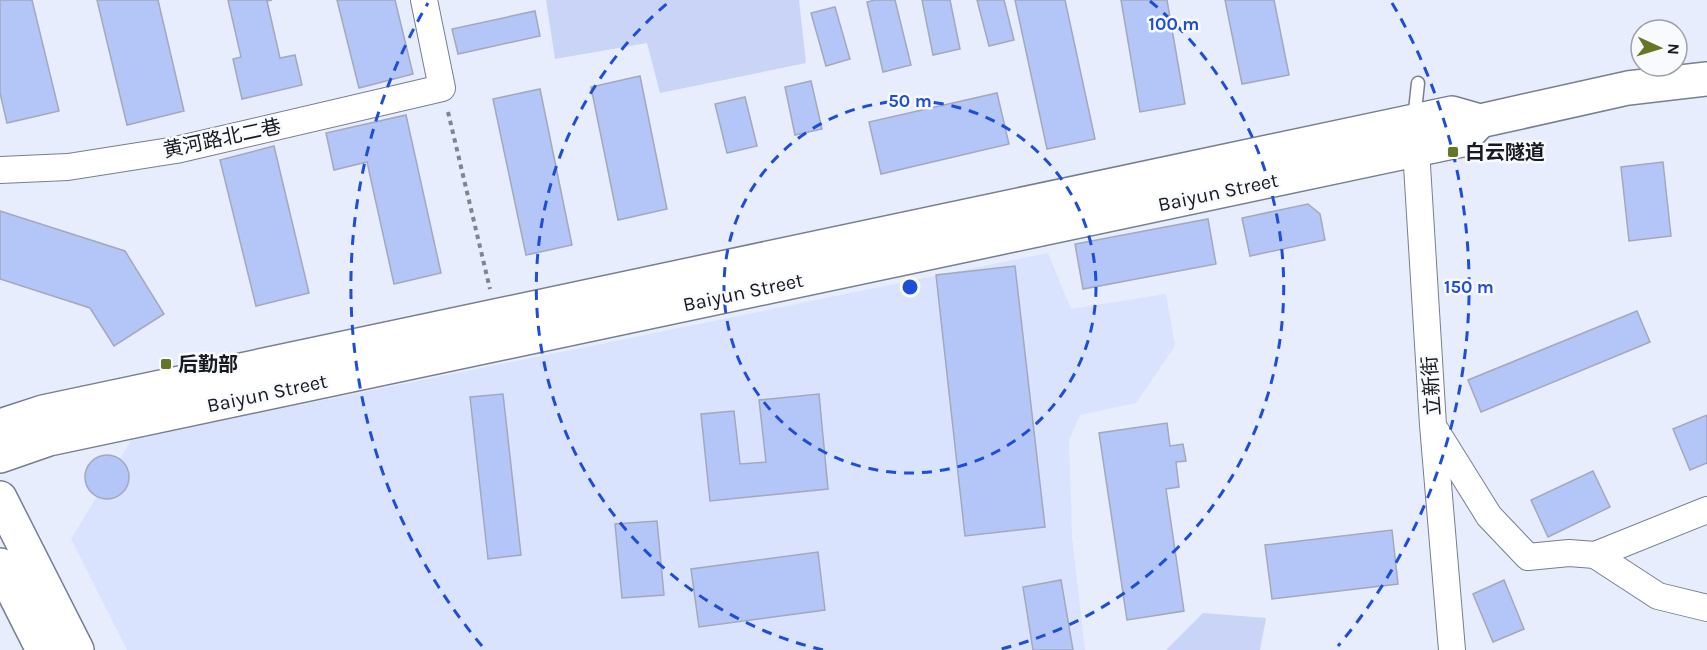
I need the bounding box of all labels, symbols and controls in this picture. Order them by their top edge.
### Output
text: 100 m [1149,13,1199,35]
north arrow [1629,18,1689,78]
text: N [1664,43,1683,55]
text: 50 m [888,90,932,112]
street label: 黄河路北二巷 [161,115,283,162]
place label: 白云隧道 [1465,141,1545,164]
marker: 白云隧道 [1446,145,1460,159]
street label: Baiyun Street [1156,168,1281,216]
street label: Baiyun Street [681,268,806,316]
text: 150 m [1444,276,1494,298]
centre of rings [900,277,920,297]
place label: 后勤部 [178,353,238,376]
street label: 立新街 [1418,355,1445,417]
marker: 后勤部 [159,357,173,371]
street label: Baiyun Street [205,369,330,417]

